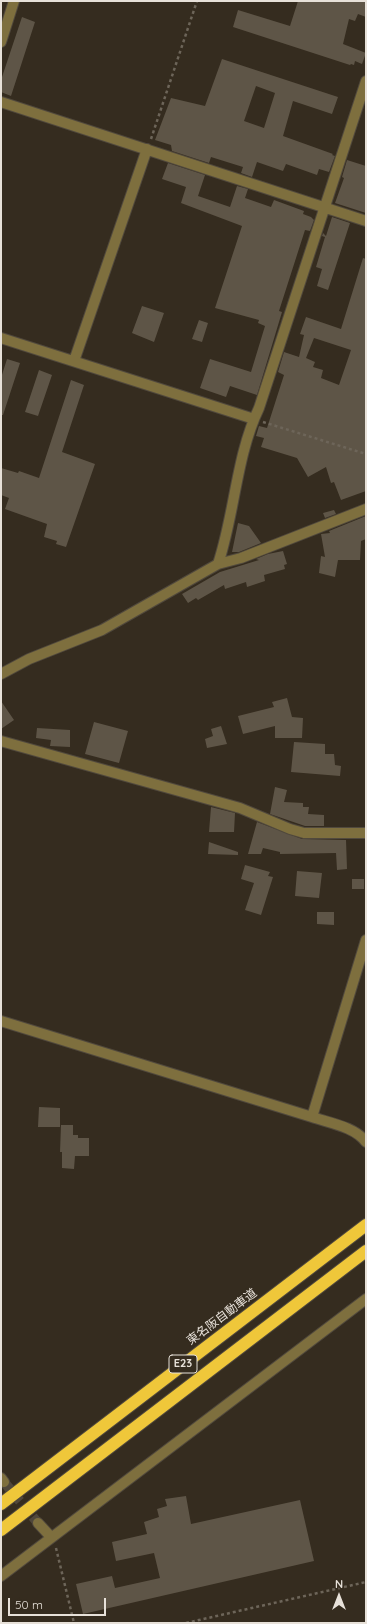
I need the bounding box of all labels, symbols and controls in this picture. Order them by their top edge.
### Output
street label: 東名阪自動車道 [184,1286,260,1348]
road number: E23 [169,1355,197,1373]
north arrow [319,1576,359,1616]
text: N [335,1577,343,1591]
scale bar [10,1590,108,1616]
text: 50 m [15,1597,43,1612]

